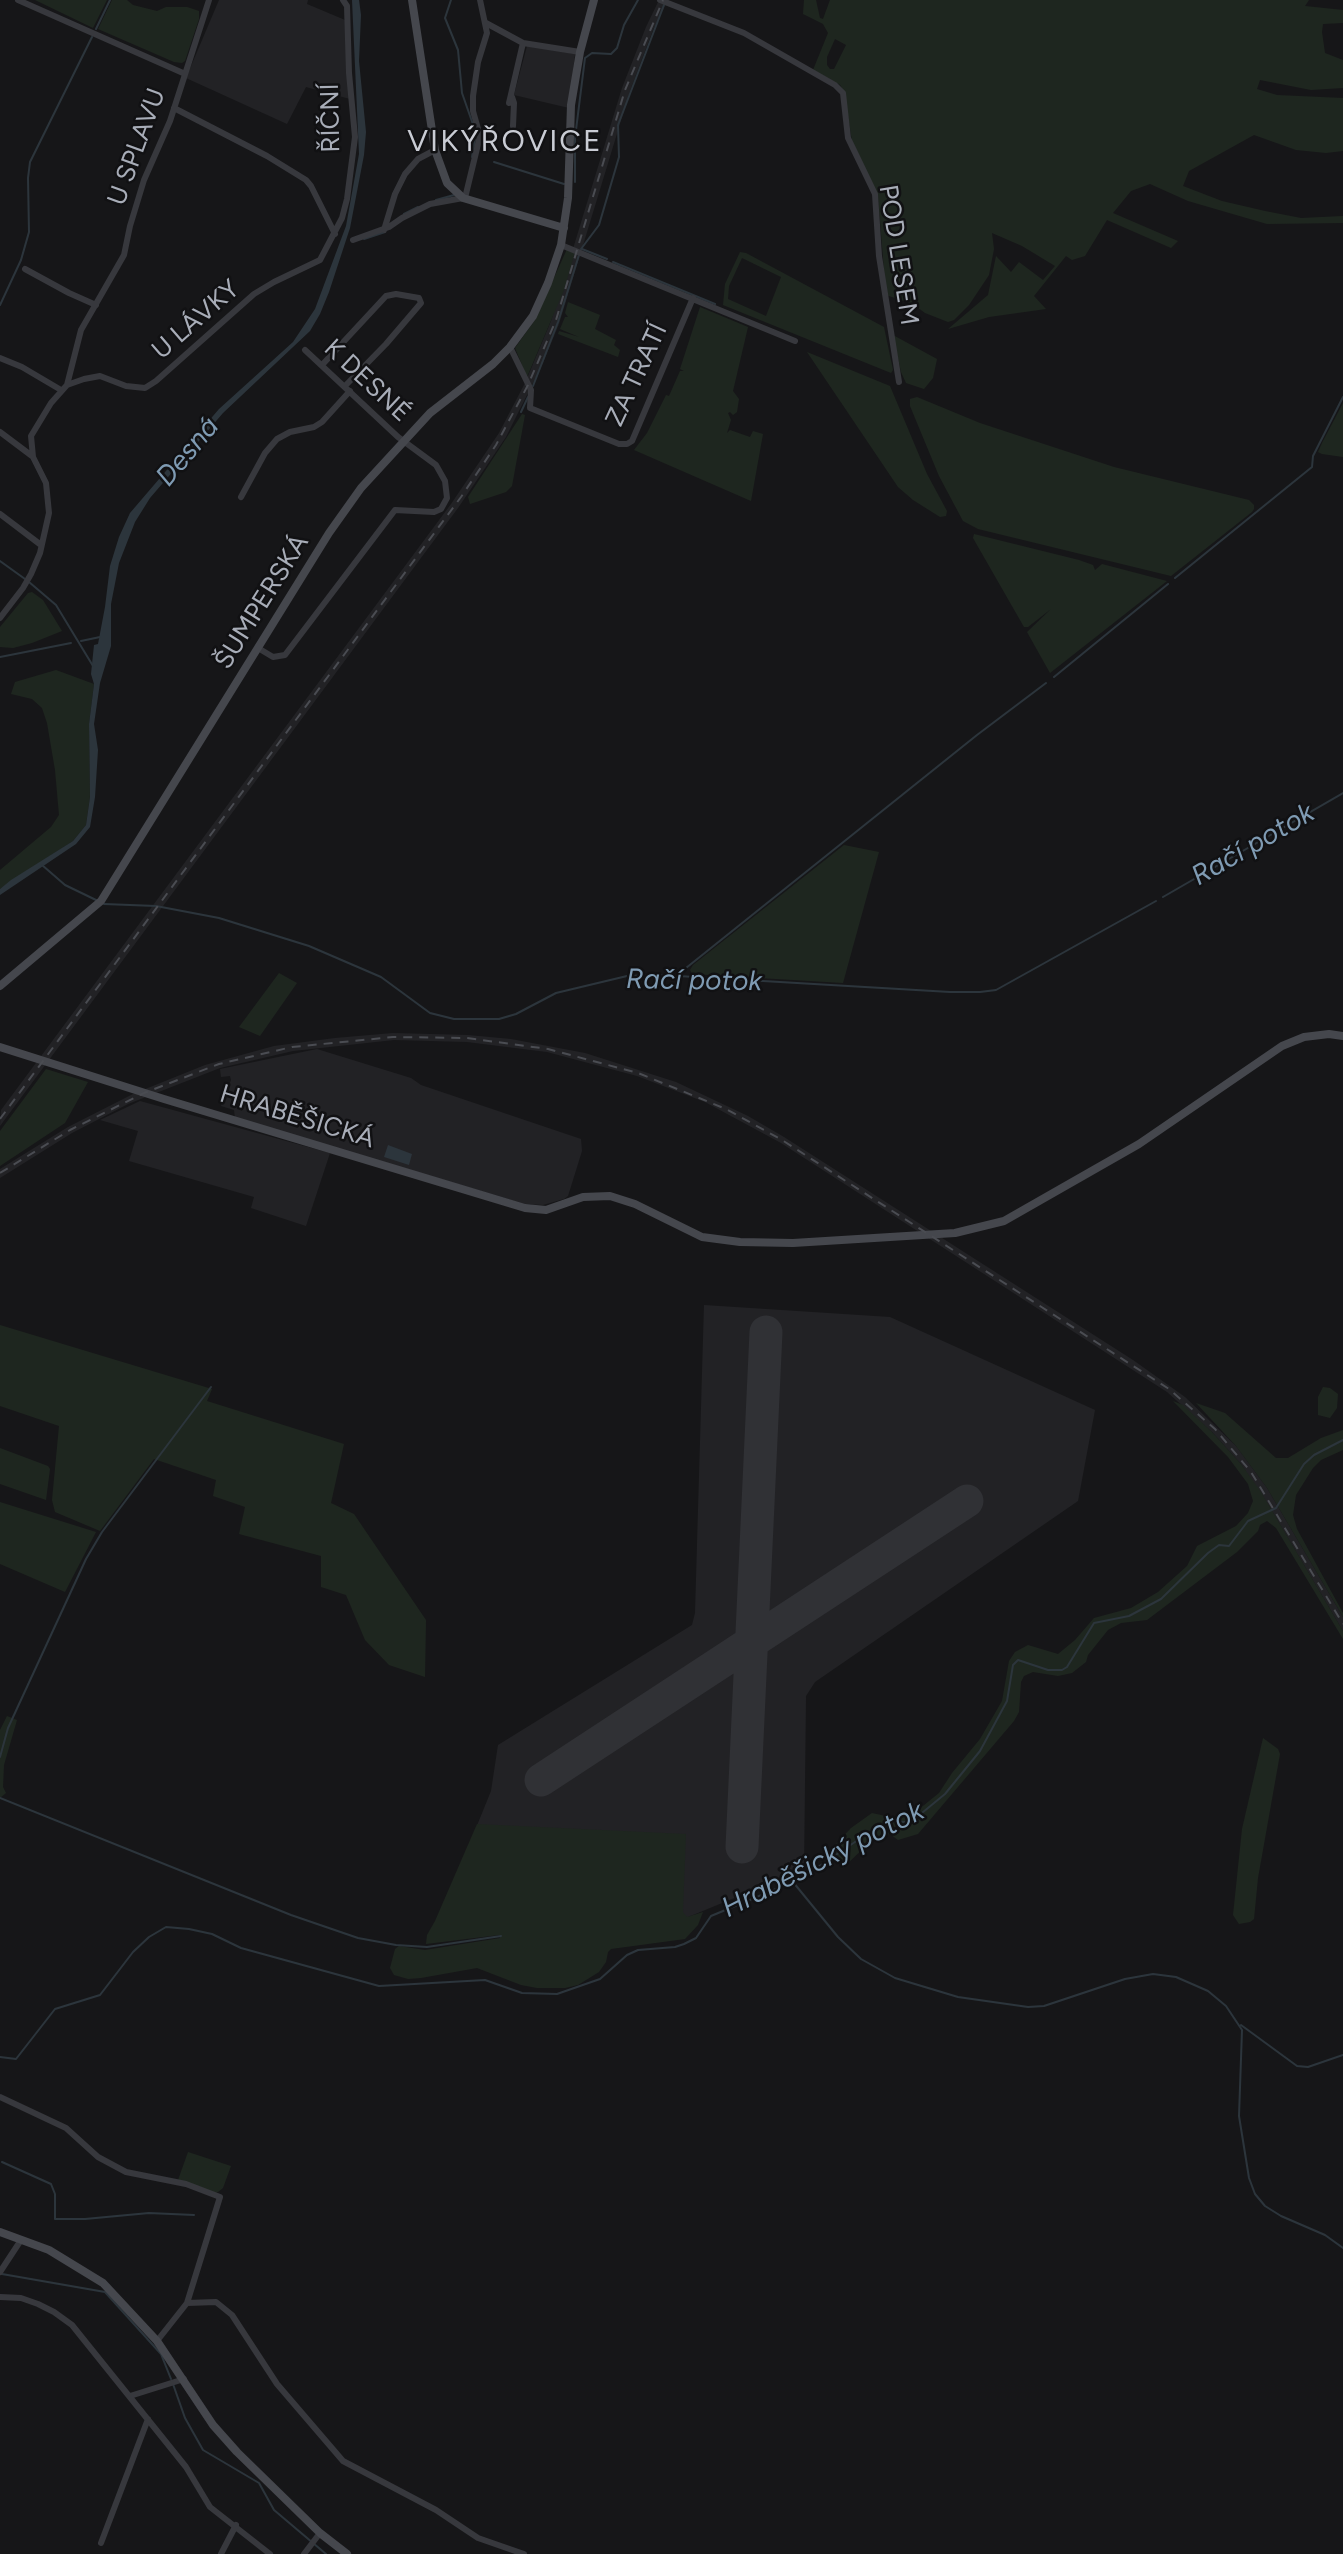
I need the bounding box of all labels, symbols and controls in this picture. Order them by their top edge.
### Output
street label: ŘÍČNÍ [315,83,347,153]
street label: U SPLAVU [101,84,173,210]
district label: VIKÝŘOVICE [409,124,601,160]
street label: POD LESEM [872,183,924,327]
street label: U LÁVKY [146,274,246,366]
street label: ZA TRATÍ [600,319,674,431]
street label: K DESNÉ [317,333,417,429]
water label: Desná [149,411,227,493]
street label: ŠUMPERSKÁ [208,529,316,675]
water label: Račí potok [1186,796,1320,894]
water label: Račí potok [626,963,762,999]
street label: HRABĚŠICKÁ [216,1079,378,1155]
water label: Hraběšický potok [716,1795,930,1925]

